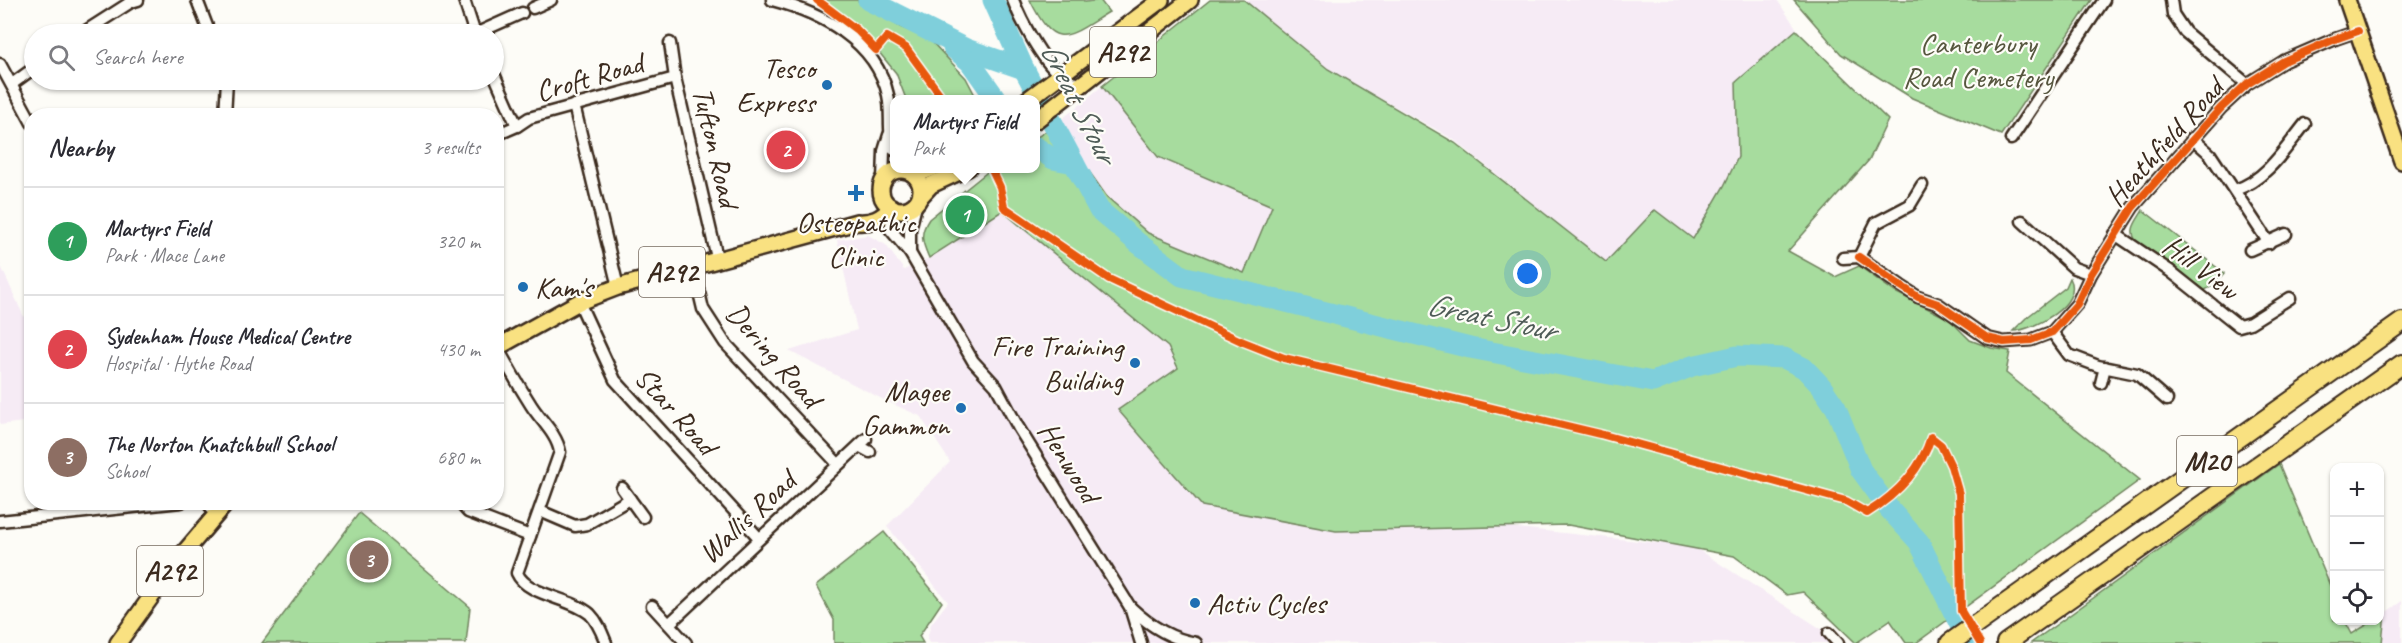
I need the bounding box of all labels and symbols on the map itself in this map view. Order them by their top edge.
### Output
park label: Canterbury Road Cemetery [1903,24,2055,96]
road number: A292 [1090,27,1156,77]
water label: Great Stour [1031,35,1129,174]
street label: Croft Road [531,42,651,110]
place label: Tesco Express [736,49,818,121]
street label: Heathfield Road [2096,67,2234,214]
marker: Tesco Express [820,78,834,92]
street label: Tufton Road [684,84,749,215]
pin: 2 [766,128,806,172]
marker: Osteopathic Clinic [847,184,865,202]
pin: 1 [946,192,984,238]
place label: Osteopathic Clinic [796,203,917,275]
street label: Hill View [2155,226,2249,309]
road number: A292 [639,247,705,297]
your location [1513,259,1542,288]
place label: Kam's [535,268,595,306]
marker: Kam's [516,280,530,294]
water label: Great Stour [1423,283,1564,352]
street label: Dering Road [718,295,833,418]
place label: Fire Training Building [991,327,1125,399]
marker: Fire Training Building [1128,356,1142,370]
street label: Star Road [626,359,728,466]
place label: Magee Gammon [862,372,951,444]
marker: Magee Gammon [954,401,968,415]
street label: Henwood [1029,414,1111,513]
road number: M20 [2177,436,2237,486]
street label: Wallis Road [690,460,807,572]
pin: 3 [350,538,388,582]
road number: A292 [137,546,203,596]
place label: Activ Cycles [1207,584,1328,622]
marker: Activ Cycles [1188,596,1202,610]

